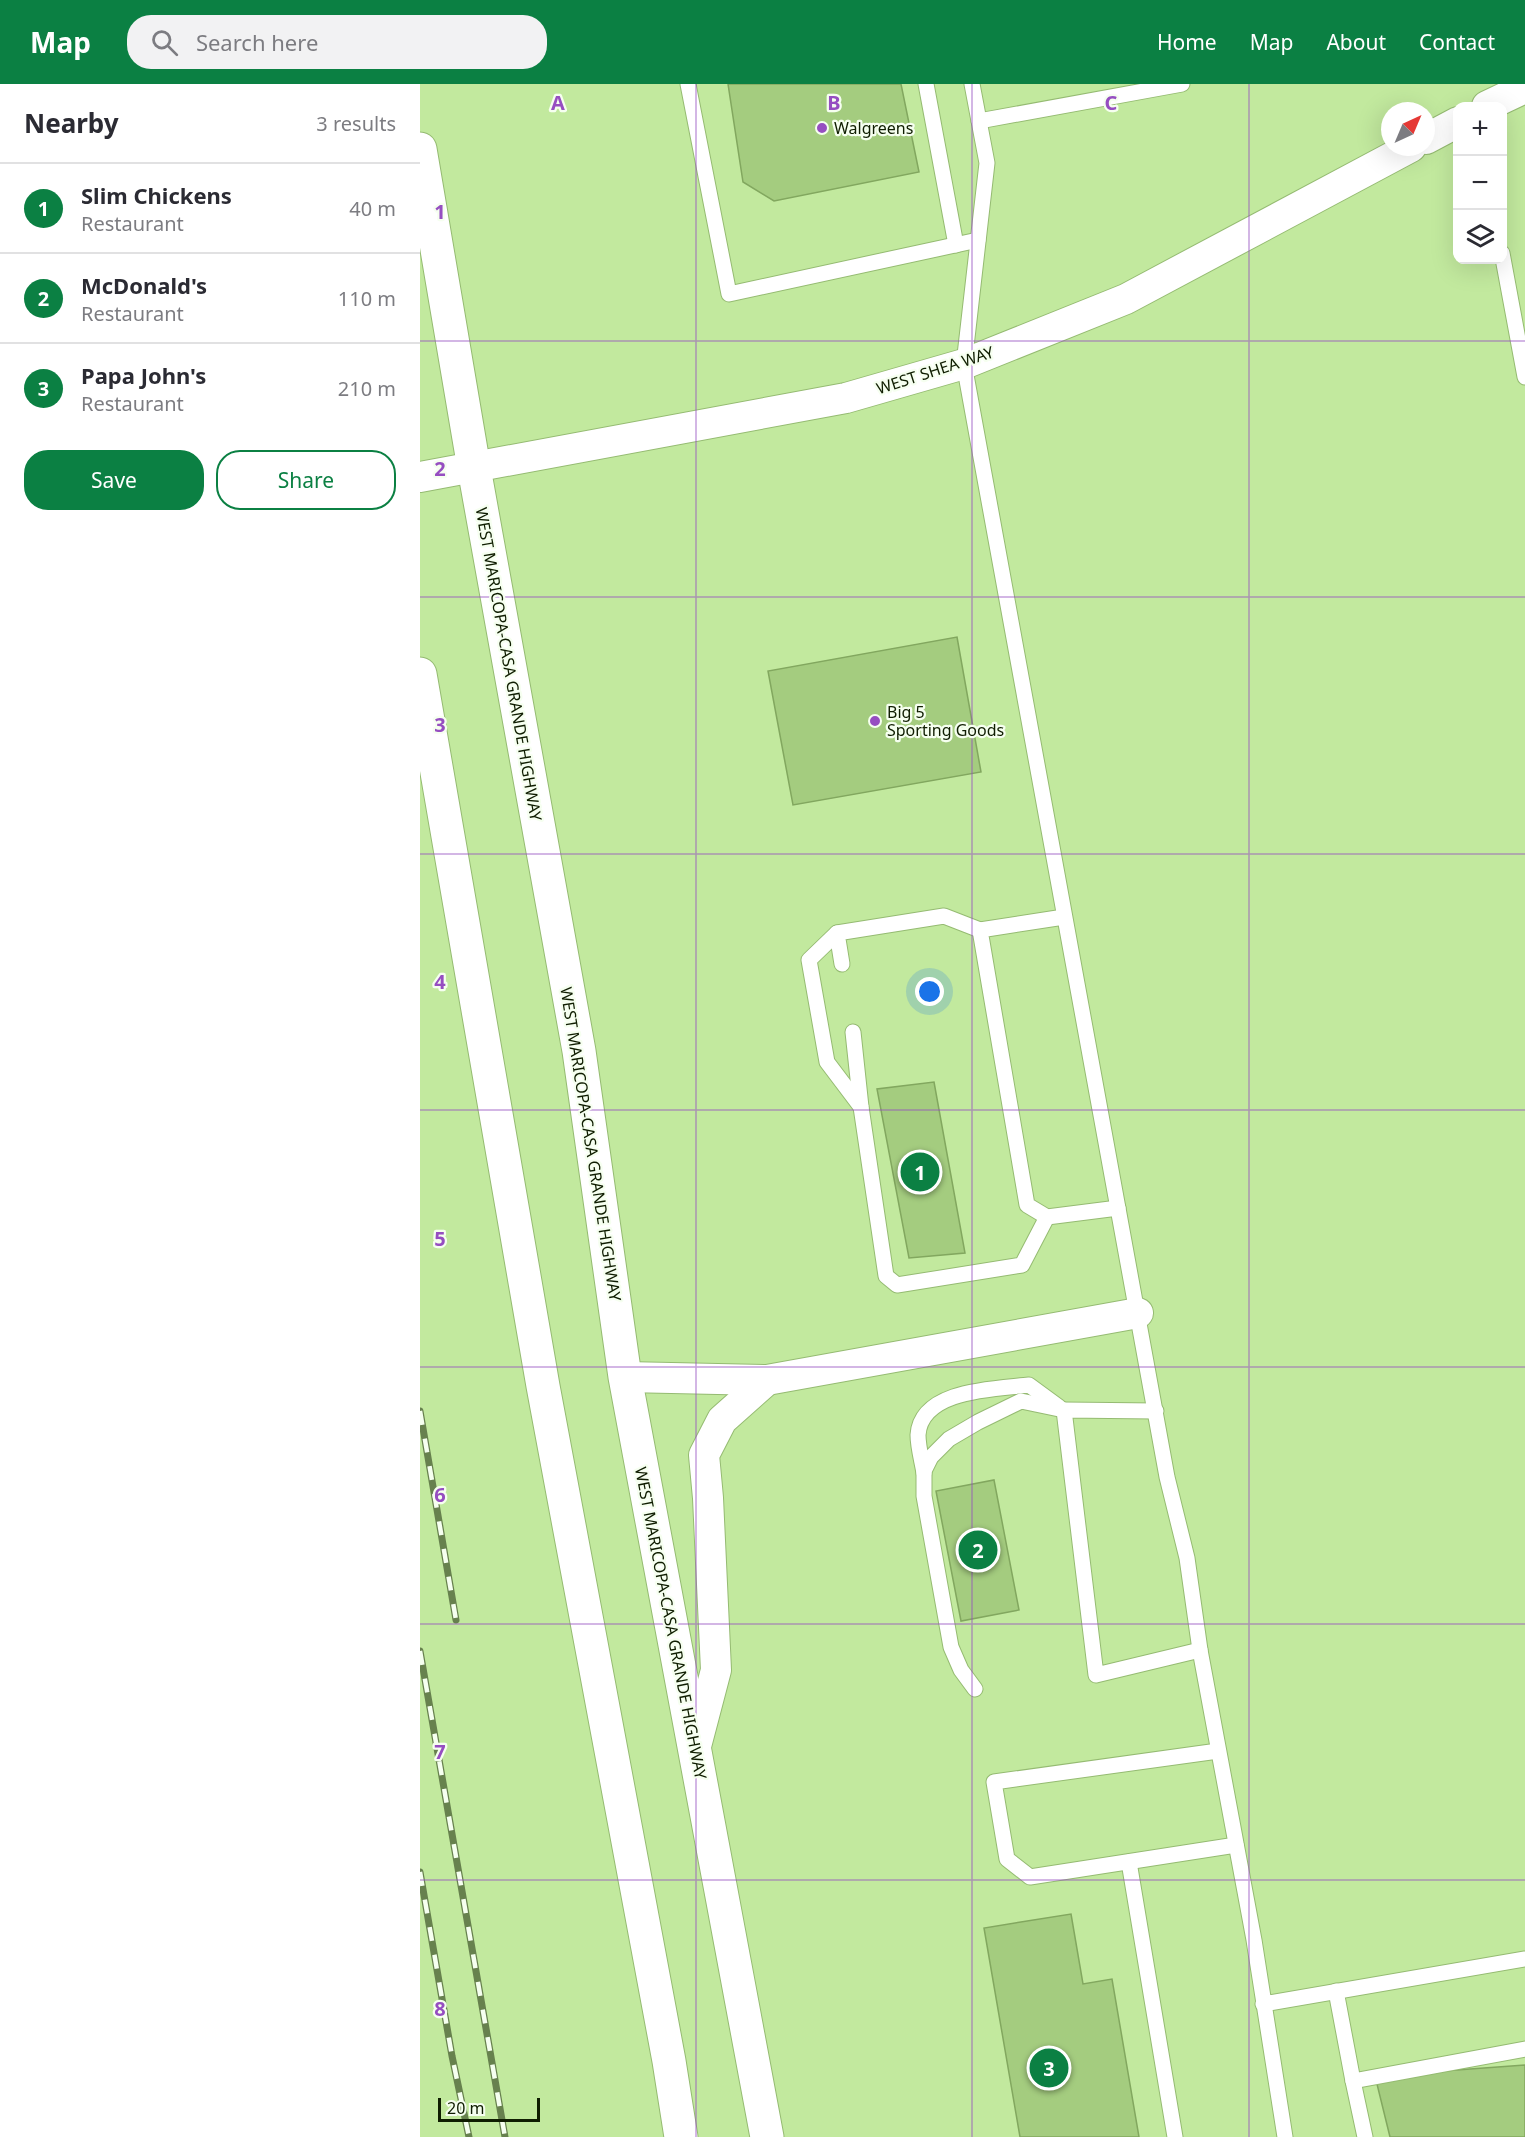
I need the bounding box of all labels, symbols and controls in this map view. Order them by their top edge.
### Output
search box [127,15,547,69]
text: Map [30,23,91,61]
icon: search [148,26,181,59]
text: Search here [196,27,318,57]
text: Home [1157,28,1217,56]
text: Map [1250,28,1293,56]
text: About [1326,28,1386,56]
text: Contact [1419,28,1495,56]
text: A [551,89,565,116]
text: B [827,89,841,116]
text: C [1105,89,1118,116]
north arrow [1381,102,1435,156]
map controls [1453,102,1507,264]
button: + [1453,102,1507,156]
text: Nearby [24,105,119,141]
text: 3 results [316,110,396,137]
place label: Walgreens [834,117,913,139]
marker: Walgreens [815,121,829,135]
button: − [1453,156,1507,210]
text: Slim Chickens [81,180,232,210]
text: 1 [38,195,49,222]
text: 40 m [349,195,396,222]
text: 1 [434,198,446,225]
text: Restaurant [81,210,184,237]
button: layers [1453,210,1507,264]
text: McDonald's [81,270,207,300]
text: 2 [38,285,49,312]
text: 110 m [338,285,396,312]
text: Restaurant [81,300,184,327]
street label: WEST SHEA WAY [874,340,997,399]
text: Papa John's [81,360,206,390]
text: 3 [38,375,49,402]
text: 210 m [338,375,396,402]
text: Restaurant [81,390,184,417]
button: Save [24,450,204,510]
button: Share [216,450,396,510]
text: 2 [434,455,446,482]
street label: WEST MARICOPA-CASA GRANDE HIGHWAY [471,506,548,823]
place label: Big 5 Sporting Goods [887,701,1004,741]
text: 3 [434,711,446,738]
marker: Big 5 Sporting Goods [868,714,882,728]
text: 4 [434,968,446,995]
your location [915,977,944,1006]
street label: WEST MARICOPA-CASA GRANDE HIGHWAY [555,985,627,1304]
pin: 1 [900,1150,940,1194]
text: 5 [434,1225,446,1252]
street label: WEST MARICOPA-CASA GRANDE HIGHWAY [630,1465,712,1782]
text: 6 [434,1481,446,1508]
pin: 2 [958,1528,998,1572]
text: 7 [434,1738,446,1765]
text: 8 [434,1995,446,2022]
pin: 3 [1030,2046,1068,2090]
scale bar [438,2095,540,2122]
text: 20 m [447,2097,484,2119]

